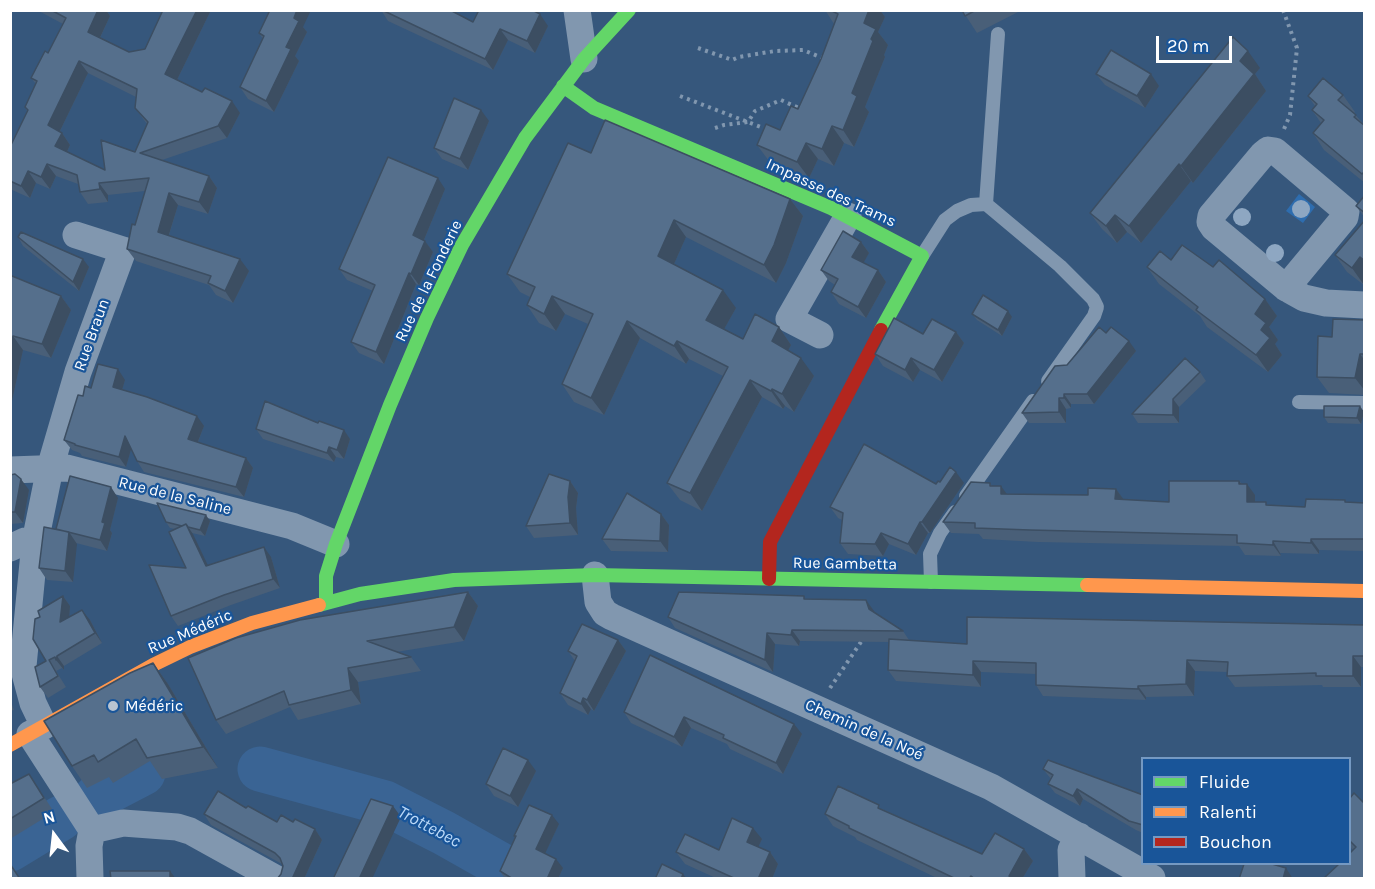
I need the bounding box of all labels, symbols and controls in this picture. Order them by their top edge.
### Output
scale bar [1159,24,1236,62]
text: 20 m [1167,35,1209,57]
street label: Impasse des Trams [763,154,899,232]
street label: Rue de la Fonderie [391,217,467,345]
street label: Rue Braun [70,296,114,374]
street label: Rue de la Saline [117,473,233,519]
street label: Rue Gambetta [793,553,897,575]
street label: Rue Médéric [145,606,235,658]
street label: Chemin de la Noé [802,695,926,765]
place label: Médéric [125,696,183,716]
marker: Médéric [106,699,120,713]
legend [1141,757,1351,865]
text: Fluide [1199,771,1250,793]
water label: Trottebec [394,801,464,853]
text: Ralenti [1199,801,1257,823]
north arrow [24,805,84,865]
text: N [41,806,57,828]
text: Bouchon [1199,831,1272,853]

